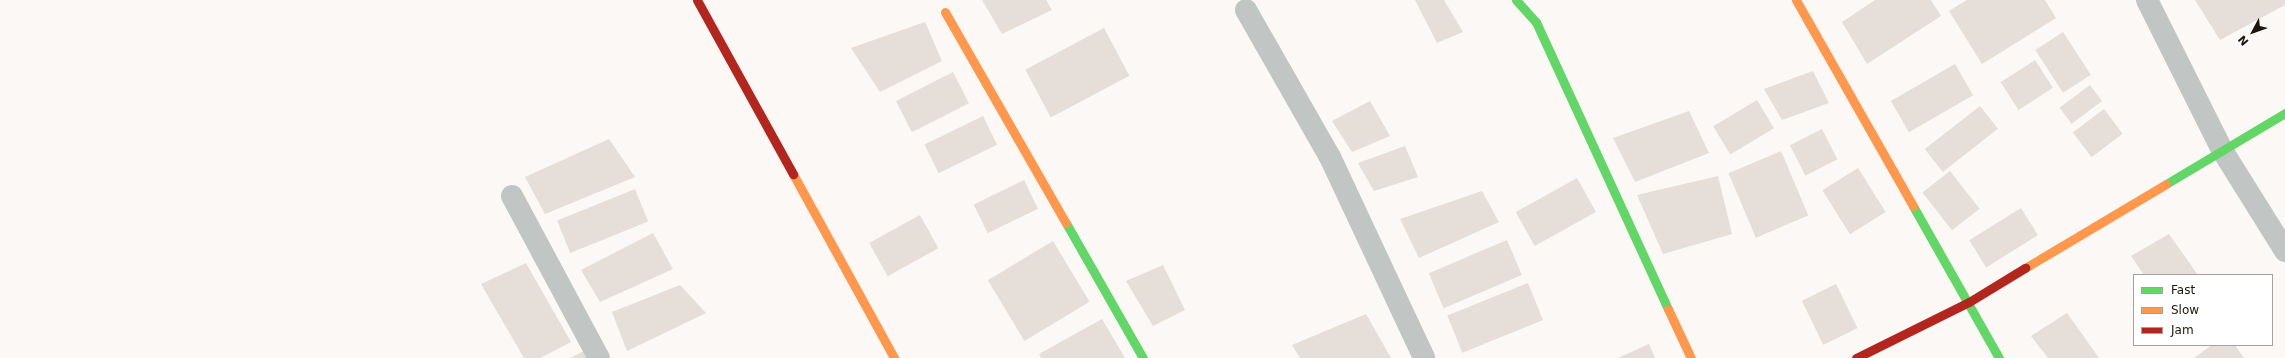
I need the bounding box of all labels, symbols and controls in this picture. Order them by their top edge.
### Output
north arrow [2233,12,2273,52]
text: N [2236,32,2251,48]
legend [2133,274,2273,346]
text: Fast [2171,283,2195,297]
text: Slow [2171,303,2199,317]
text: Jam [2171,323,2194,337]

